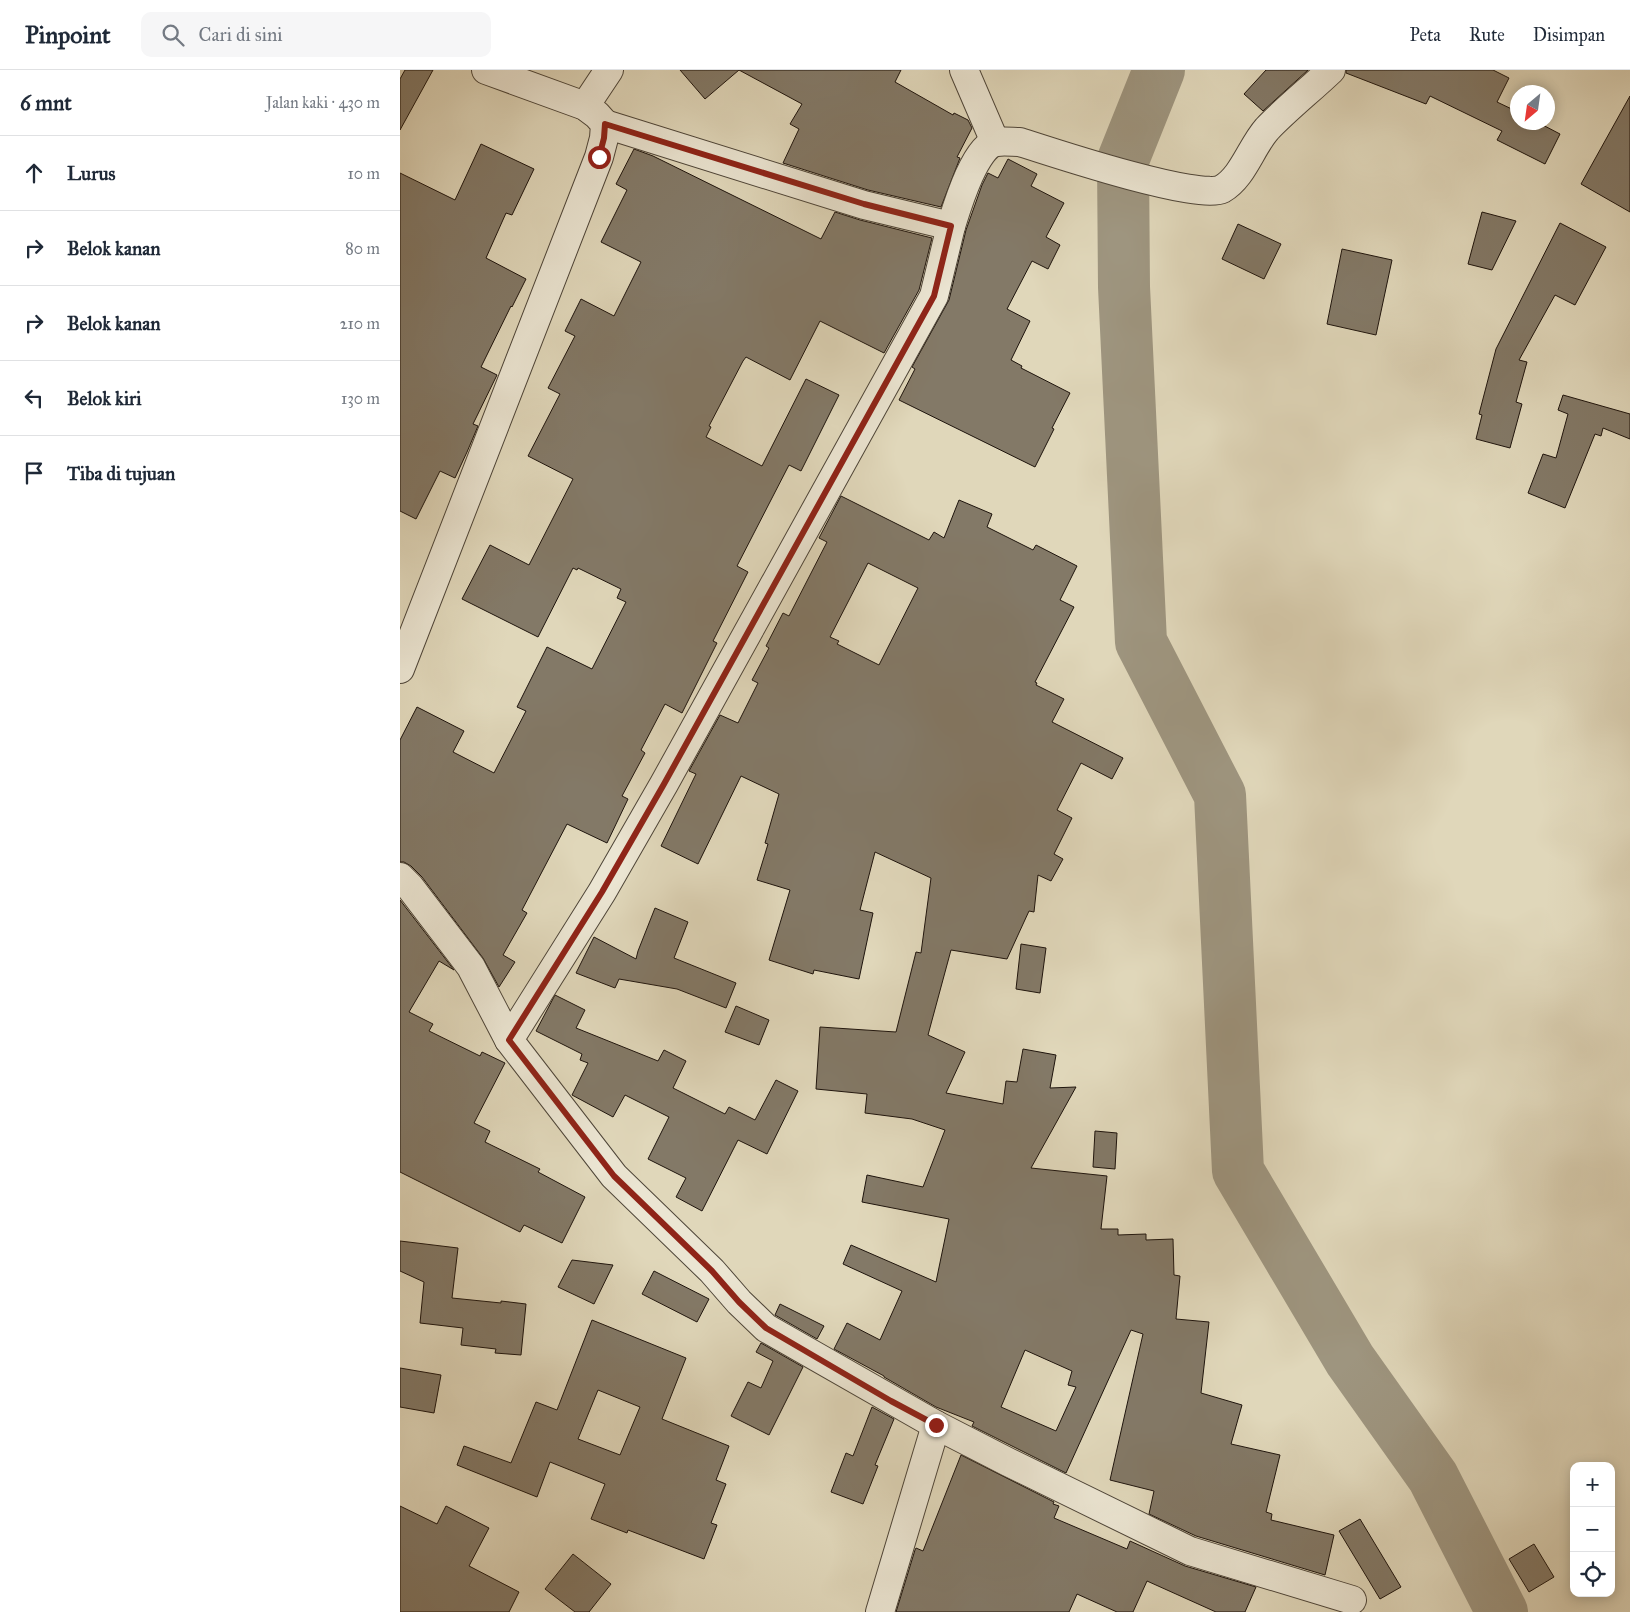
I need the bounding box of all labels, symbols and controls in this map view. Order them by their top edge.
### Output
search box [141,12,491,57]
text: Pinpoint [25,20,111,50]
icon: search [159,21,187,49]
text: Cari di sini [199,23,283,46]
text: Peta [1410,24,1441,46]
text: Rute [1469,24,1505,46]
text: Disimpan [1533,24,1605,46]
north arrow [1510,85,1555,130]
text: 6 mnt [20,90,72,116]
text: Jalan kaki · 430 m [266,93,380,112]
route start [588,146,611,169]
icon: ahead [20,159,48,187]
text: Lurus [67,162,115,185]
text: 10 m [348,164,380,183]
icon: right [20,234,48,262]
text: Belok kanan [67,237,161,260]
text: 80 m [345,239,380,258]
icon: right [20,309,48,337]
text: Belok kanan [67,312,161,335]
text: 210 m [340,314,380,333]
icon: left [20,384,48,412]
text: Belok kiri [67,387,141,410]
text: 130 m [341,389,380,408]
icon: arrive [20,459,48,487]
text: Tiba di tujuan [67,462,175,485]
route end [925,1414,948,1437]
map controls [1570,1462,1615,1597]
button: + [1570,1462,1615,1507]
button: − [1570,1507,1615,1552]
button: locate [1570,1552,1615,1597]

